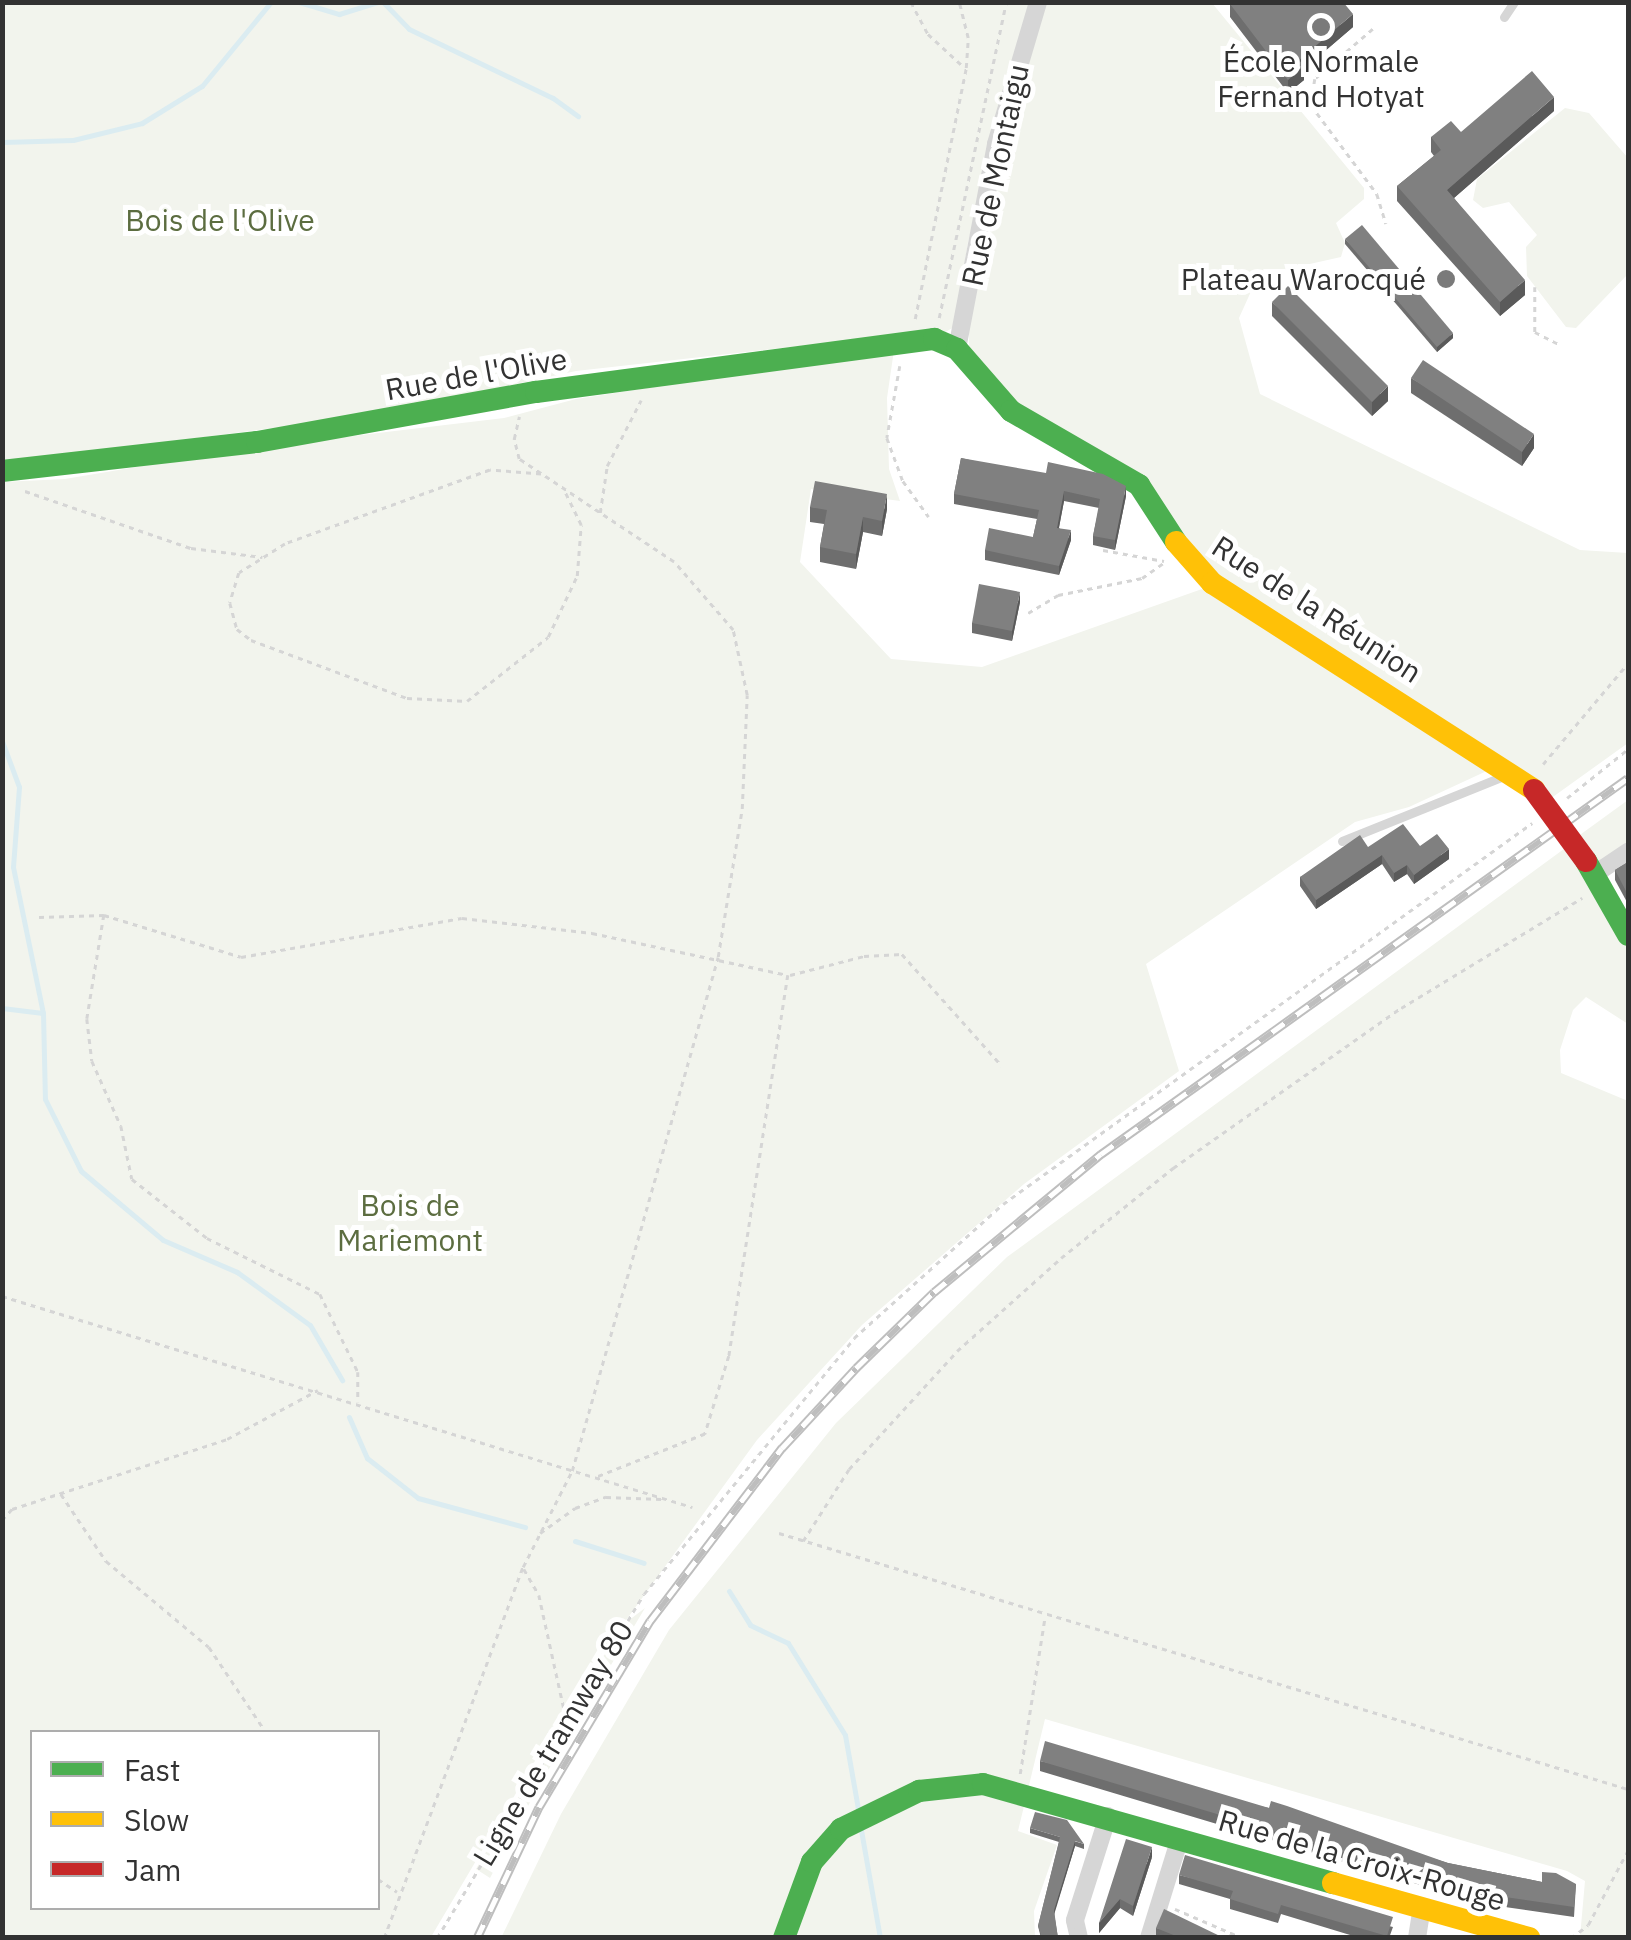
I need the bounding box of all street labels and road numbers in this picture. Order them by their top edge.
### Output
street label: Rue de Montaigu [954,61,1036,289]
street label: Rue de l'Olive [382,340,570,408]
street label: Rue de la Réunion [1205,528,1429,690]
street label: Ligne de tramway 80 [465,1614,641,1872]
street label: Rue de la Croix-Rouge [1214,1802,1510,1918]

